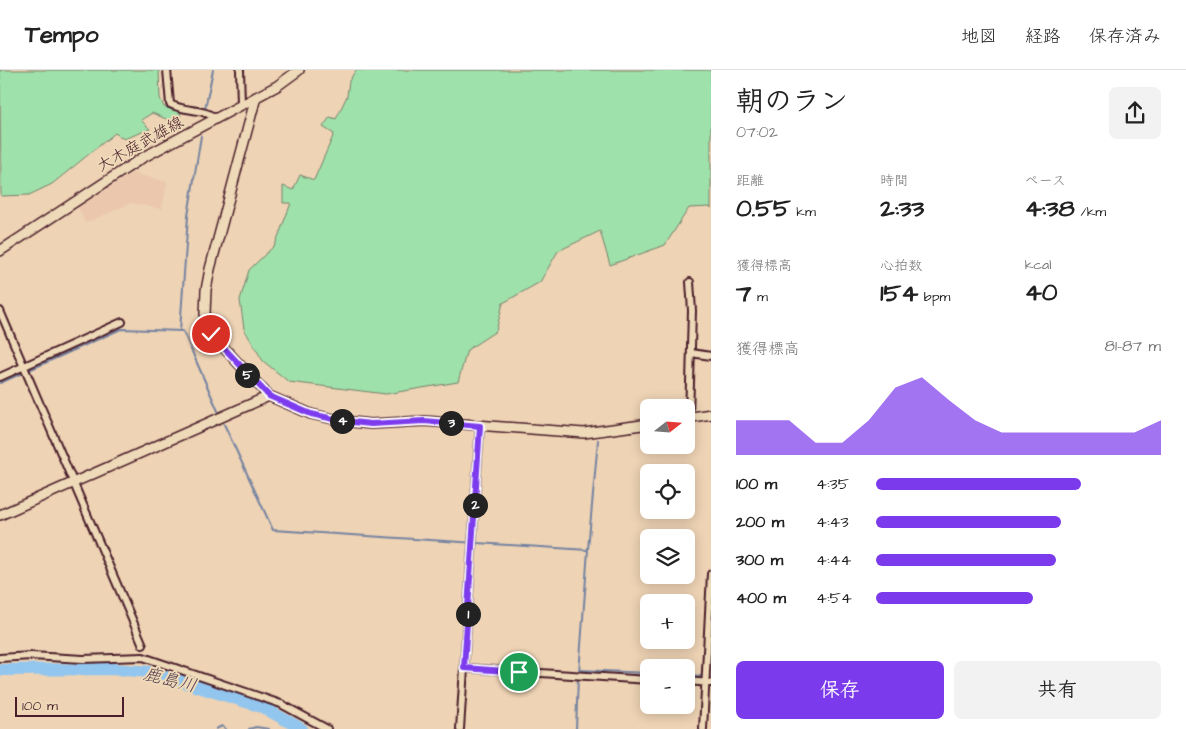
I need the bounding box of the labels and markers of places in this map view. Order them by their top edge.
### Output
pin [190,313,232,355]
pin: 5 [234,362,260,388]
pin: 4 [330,408,354,434]
pin: 3 [438,410,464,436]
pin: 2 [462,492,488,518]
pin: 1 [456,602,480,626]
pin [498,651,540,693]

